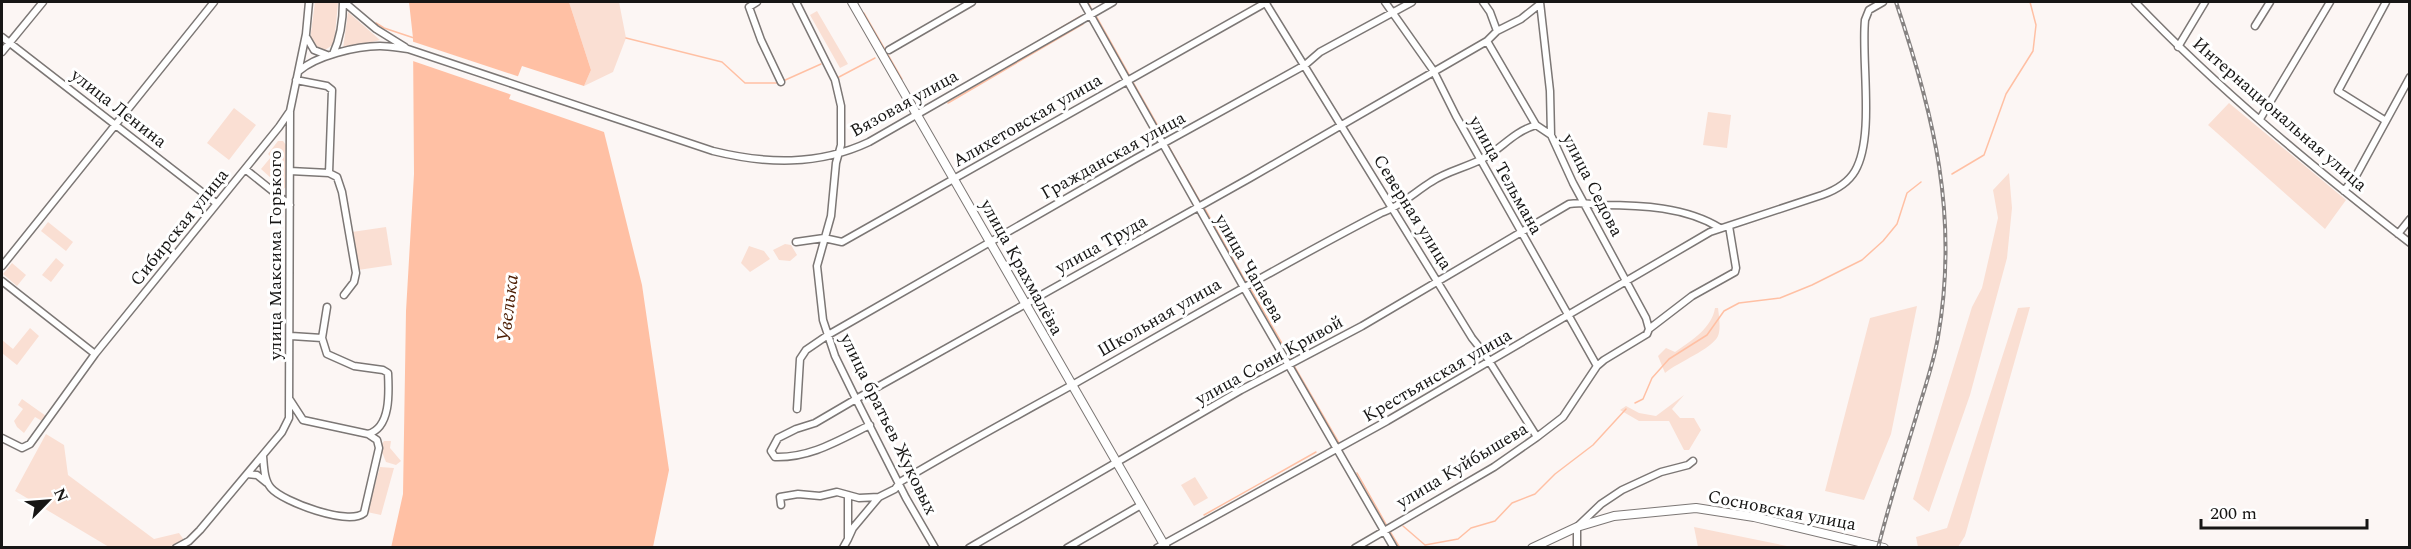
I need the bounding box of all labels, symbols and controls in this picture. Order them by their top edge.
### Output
street label: Интернациональная улица [2186,31,2373,198]
street label: улица Ленина [64,62,173,155]
street label: Вязовая улица [845,62,963,144]
street label: Алихетовская улица [947,66,1107,174]
street label: Гражданская улица [1036,104,1191,207]
street label: улица Тельмана [1461,110,1550,240]
street label: улица Седова [1555,128,1630,242]
street label: Северная улица [1366,149,1459,275]
street label: улица Максима Горького [262,150,289,361]
street label: Сибирская улица [123,162,235,292]
street label: улица Крахмалёва [972,193,1070,340]
street label: улица Труда [1049,208,1152,281]
street label: улица Чапаева [1207,208,1292,328]
street label: Школьная улица [1092,271,1226,364]
water label: Увелька [489,273,527,344]
street label: улица Сони Кривой [1190,309,1348,413]
street label: Крестьянская улица [1358,322,1517,429]
street label: улица братьев Жуковых [832,328,944,520]
street label: улица Куйбышева [1390,415,1533,516]
north arrow [18,471,78,531]
street label: Сосновская улица [1705,483,1859,538]
text: N [47,484,74,506]
scale bar [2201,492,2368,530]
text: 200 m [2210,500,2257,527]

